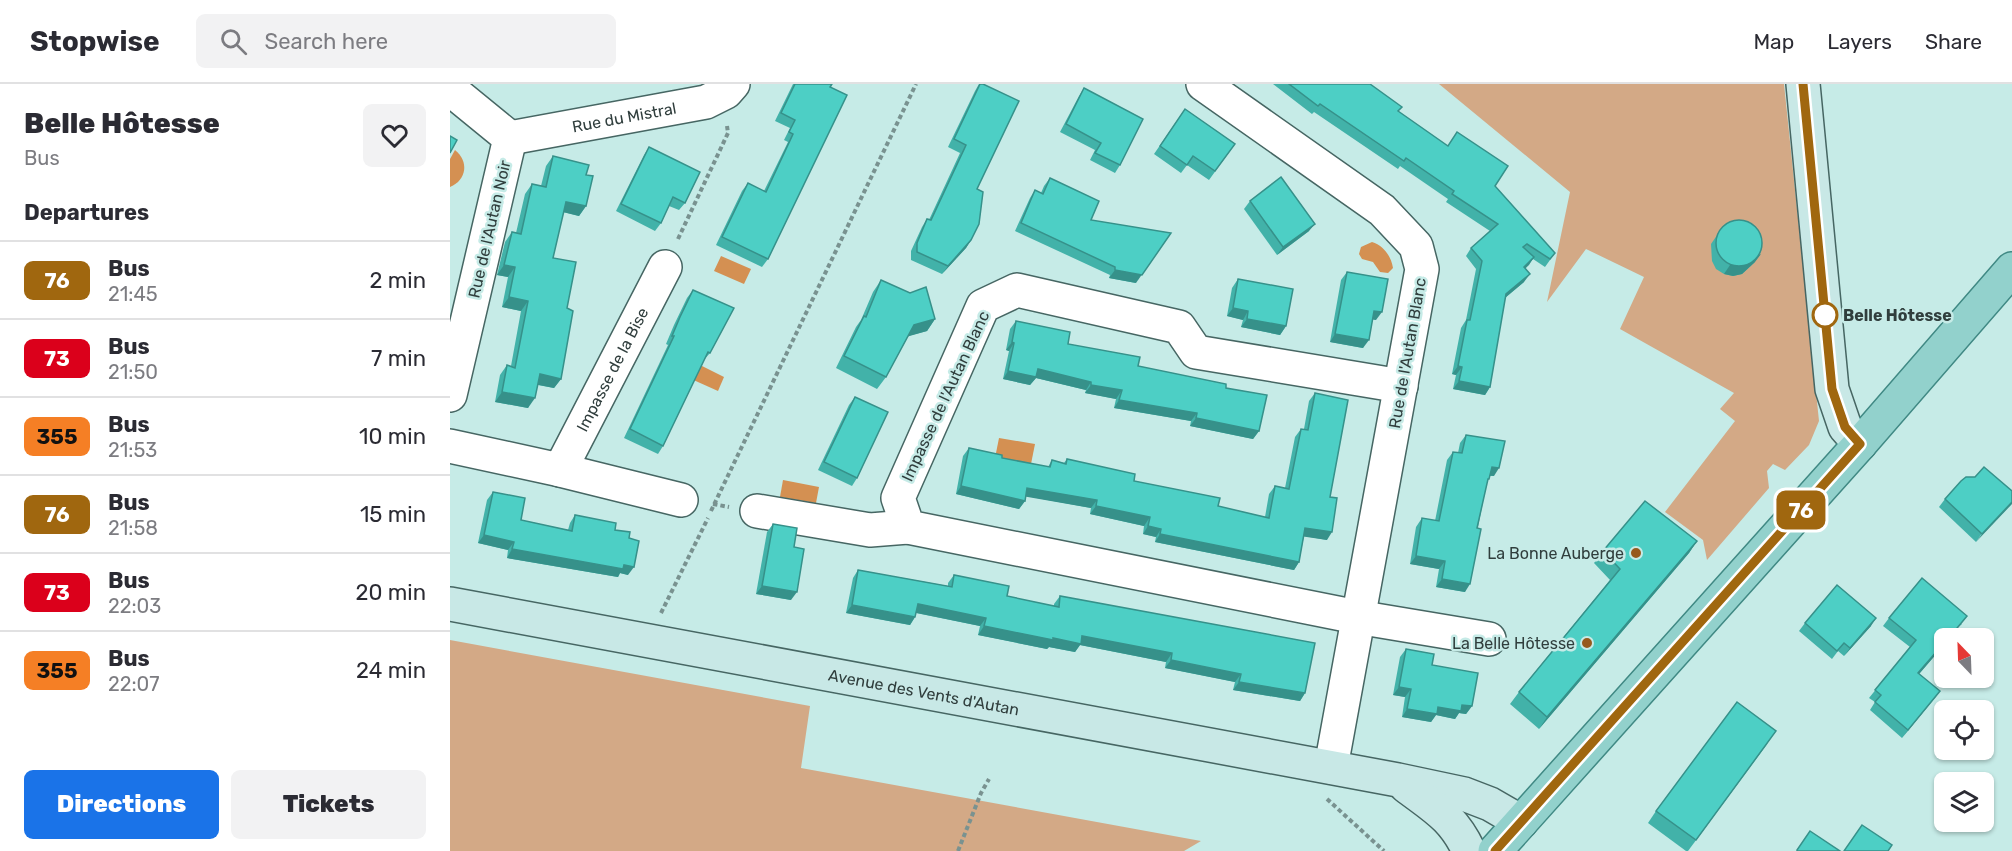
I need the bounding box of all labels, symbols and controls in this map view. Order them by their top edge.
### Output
search box [196,14,616,68]
text: Stopwise [30,25,160,58]
icon: search [217,25,250,58]
text: Search here [265,28,388,55]
text: Map [1753,29,1794,54]
text: Layers [1827,29,1892,54]
text: Share [1925,29,1982,54]
street label: Rue du Mistral [570,99,678,136]
button: heart [363,104,426,167]
text: Belle Hôtesse [24,107,220,140]
text: Bus [24,146,60,170]
street label: Rue de l'Autan Noir [464,158,515,300]
text: Departures [24,199,149,226]
text: Bus [108,255,150,282]
text: 2 min [369,267,426,294]
text: 76 [44,268,70,293]
street label: Rue de l'Autan Blanc [1385,276,1430,430]
text: 21:45 [108,282,158,306]
marker: Belle Hôtesse [1812,302,1838,328]
street label: Impasse de la Bise [573,304,652,435]
place label: Belle Hôtesse [1843,306,1952,325]
street label: Impasse de l'Autan Blanc [898,308,993,484]
text: Bus [108,333,150,360]
text: 7 min [371,345,426,372]
text: 73 [44,346,70,371]
text: 21:50 [108,360,158,384]
text: Bus [108,411,150,438]
text: 10 min [359,423,426,450]
text: 355 [37,424,77,449]
text: 21:53 [108,438,157,462]
text: Bus [108,489,150,516]
line badge: 76 [1774,490,1828,530]
text: 76 [1788,498,1814,523]
text: 15 min [360,501,426,528]
text: 76 [44,502,70,527]
text: 21:58 [108,516,158,540]
place label: La Bonne Auberge [1487,544,1624,563]
marker: La Bonne Auberge [1629,546,1643,560]
text: Bus [108,567,150,594]
text: 20 min [356,579,426,606]
text: 73 [44,580,70,605]
text: 22:03 [108,594,161,618]
north arrow [1934,628,1994,688]
map controls [1934,628,1994,832]
place label: La Belle Hôtesse [1452,634,1575,653]
marker: La Belle Hôtesse [1580,636,1594,650]
text: Bus [108,645,150,672]
text: 24 min [356,657,426,684]
text: 355 [37,658,77,683]
street label: Avenue des Vents d'Autan [827,665,1021,719]
text: 22:07 [108,672,160,696]
button: locate [1934,700,1994,760]
button: Directions [24,770,219,839]
button: Tickets [231,770,426,839]
button: layers [1934,772,1994,832]

